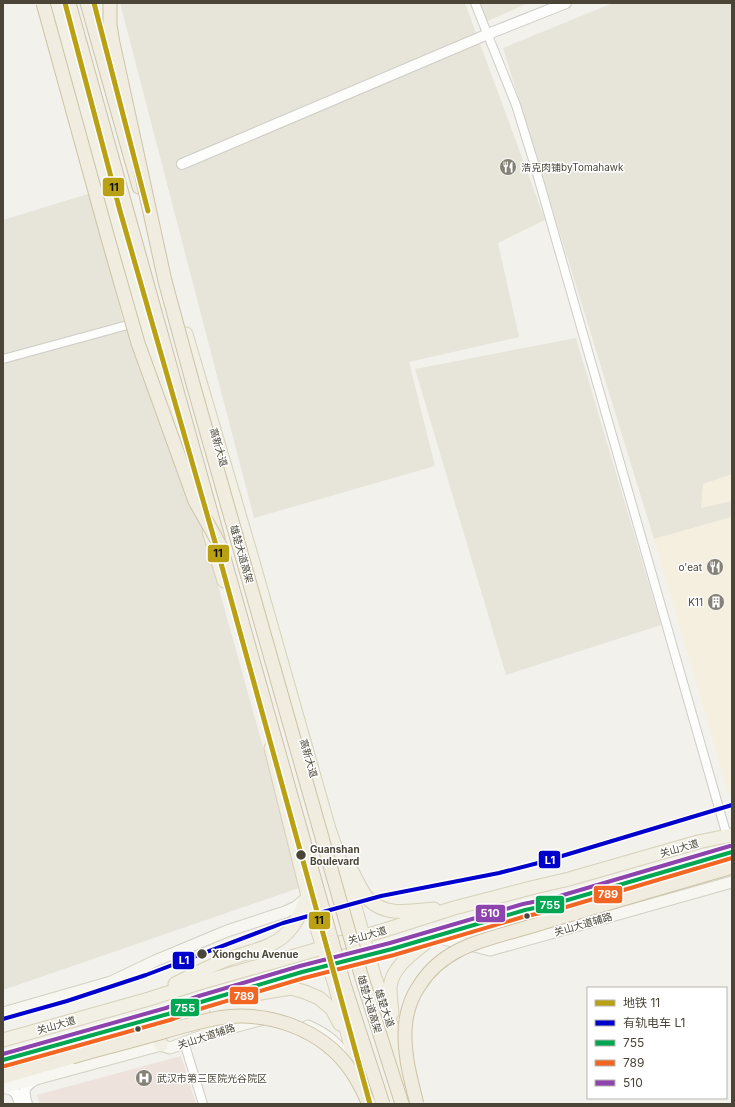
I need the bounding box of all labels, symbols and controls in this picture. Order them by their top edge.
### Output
restaurant icon: 浩克肉铺byTomahawk [498,157,518,177]
place label: 浩克肉铺byTomahawk [521,161,624,173]
line badge: 11 [102,177,125,197]
text: 11 [109,180,119,194]
street label: 高新大道 [208,426,230,468]
street label: 雄楚大道高架 [228,524,256,584]
line badge: 11 [207,544,230,563]
text: 11 [213,546,223,560]
restaurant icon: o'eat [705,557,725,577]
place label: o'eat [678,561,703,573]
building icon: K11 [706,592,726,612]
place label: K11 [688,596,703,608]
street label: 高新大道 [298,737,320,779]
street label: 关山大道 [658,837,700,859]
place label: Guanshan Boulevard [310,843,360,867]
marker: Guanshan Boulevard [294,848,308,862]
line badge: L1 [538,850,561,869]
text: L1 [545,853,555,867]
line badge: 789 [593,885,623,904]
text: 789 [598,887,618,901]
line badge: 755 [535,895,565,914]
text: 755 [540,898,560,912]
line badge: 510 [475,904,506,923]
text: 510 [480,906,500,920]
street label: 关山大道辅路 [553,910,613,938]
line badge: 11 [308,911,331,930]
unlabelled marker [522,911,532,921]
text: 11 [314,913,324,927]
street label: 关山大道 [346,924,388,946]
marker: Xiongchu Avenue [195,947,209,961]
place label: Xiongchu Avenue [212,948,298,961]
line badge: L1 [172,951,195,970]
text: L1 [179,953,189,967]
street label: 雄楚大道高架 [355,974,385,1034]
line badge: 789 [229,986,259,1005]
street label: 雄楚大道 [373,987,397,1029]
legend [587,987,727,1099]
text: 789 [234,989,254,1003]
text: 地铁 11 [623,995,660,1010]
line badge: 755 [170,998,200,1017]
text: 755 [175,1001,195,1015]
street label: 关山大道 [35,1014,77,1036]
text: 有轨电车 L1 [623,1015,686,1030]
street label: 关山大道辅路 [176,1021,236,1051]
unlabelled marker [133,1024,143,1034]
text: 755 [623,1035,644,1050]
text: 789 [623,1055,645,1070]
hospital icon: 武汉市第三医院光谷院区 [134,1068,154,1088]
place label: 武汉市第三医院光谷院区 [157,1072,267,1084]
text: 510 [623,1075,643,1090]

